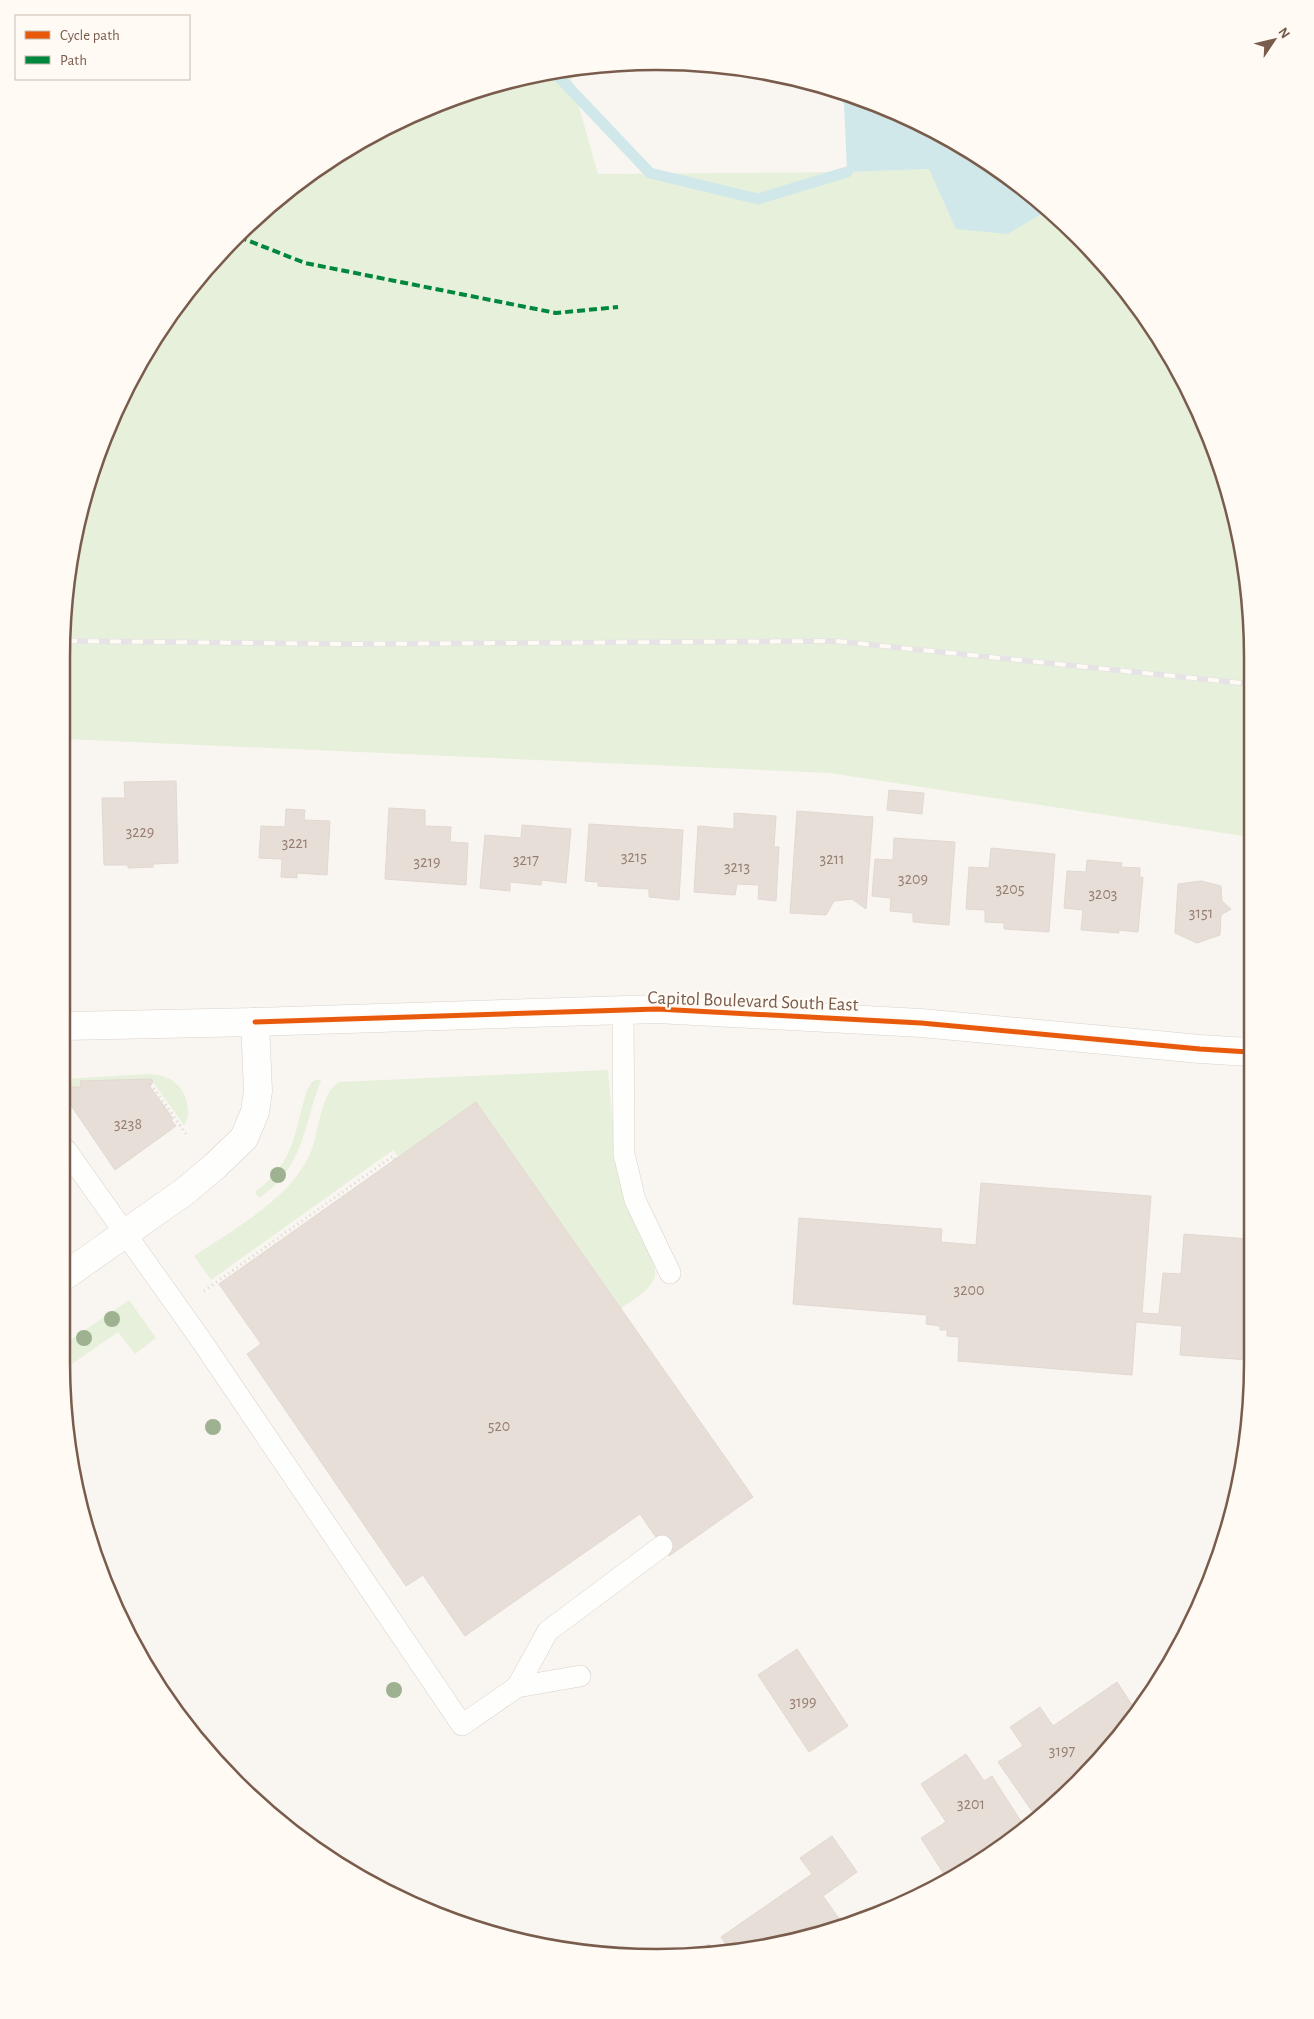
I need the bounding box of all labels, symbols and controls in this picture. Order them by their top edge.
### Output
legend [15,15,190,80]
north arrow [1249,15,1299,65]
text: N [1275,25,1292,41]
text: Cycle path [60,28,120,43]
text: Path [60,53,87,68]
house number: 3229 [126,824,154,840]
house number: 3221 [282,835,308,851]
house number: 3215 [621,849,647,865]
house number: 3211 [820,851,844,867]
house number: 3217 [513,852,539,868]
house number: 3219 [414,854,440,870]
house number: 3213 [724,859,750,875]
house number: 3209 [898,871,928,887]
house number: 3205 [995,881,1025,897]
house number: 3203 [1089,886,1117,902]
house number: 3151 [1189,905,1213,921]
street label: Capitol Boulevard South East [647,988,859,1015]
house number: 3238 [114,1116,142,1132]
house number: 3200 [954,1282,984,1298]
house number: 520 [488,1418,510,1434]
house number: 3199 [789,1694,817,1710]
house number: 3197 [1049,1743,1075,1759]
house number: 3201 [957,1796,985,1812]

